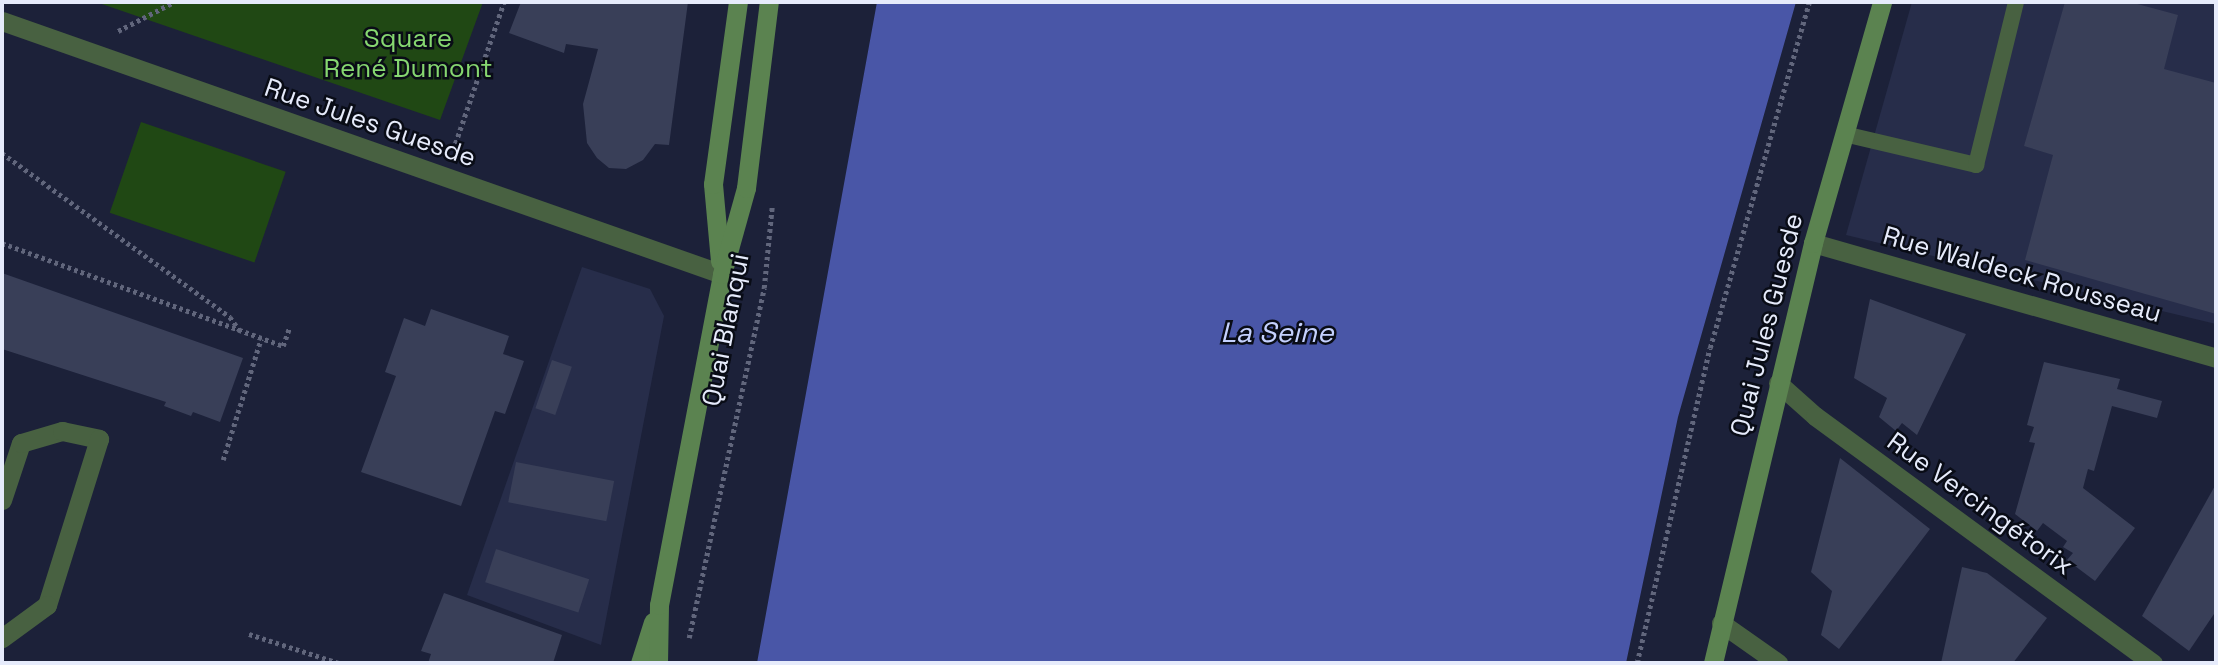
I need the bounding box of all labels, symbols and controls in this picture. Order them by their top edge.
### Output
park label: Square René Dumont [324,23,492,84]
street label: Rue Jules Guesde [260,72,480,174]
street label: Quai Jules Guesde [1724,210,1810,440]
street label: Rue Waldeck Rousseau [1879,220,2165,330]
street label: Quai Blanqui [696,251,756,409]
water label: La Seine [1221,315,1333,349]
street label: Rue Vercingétorix [1881,426,2079,582]

